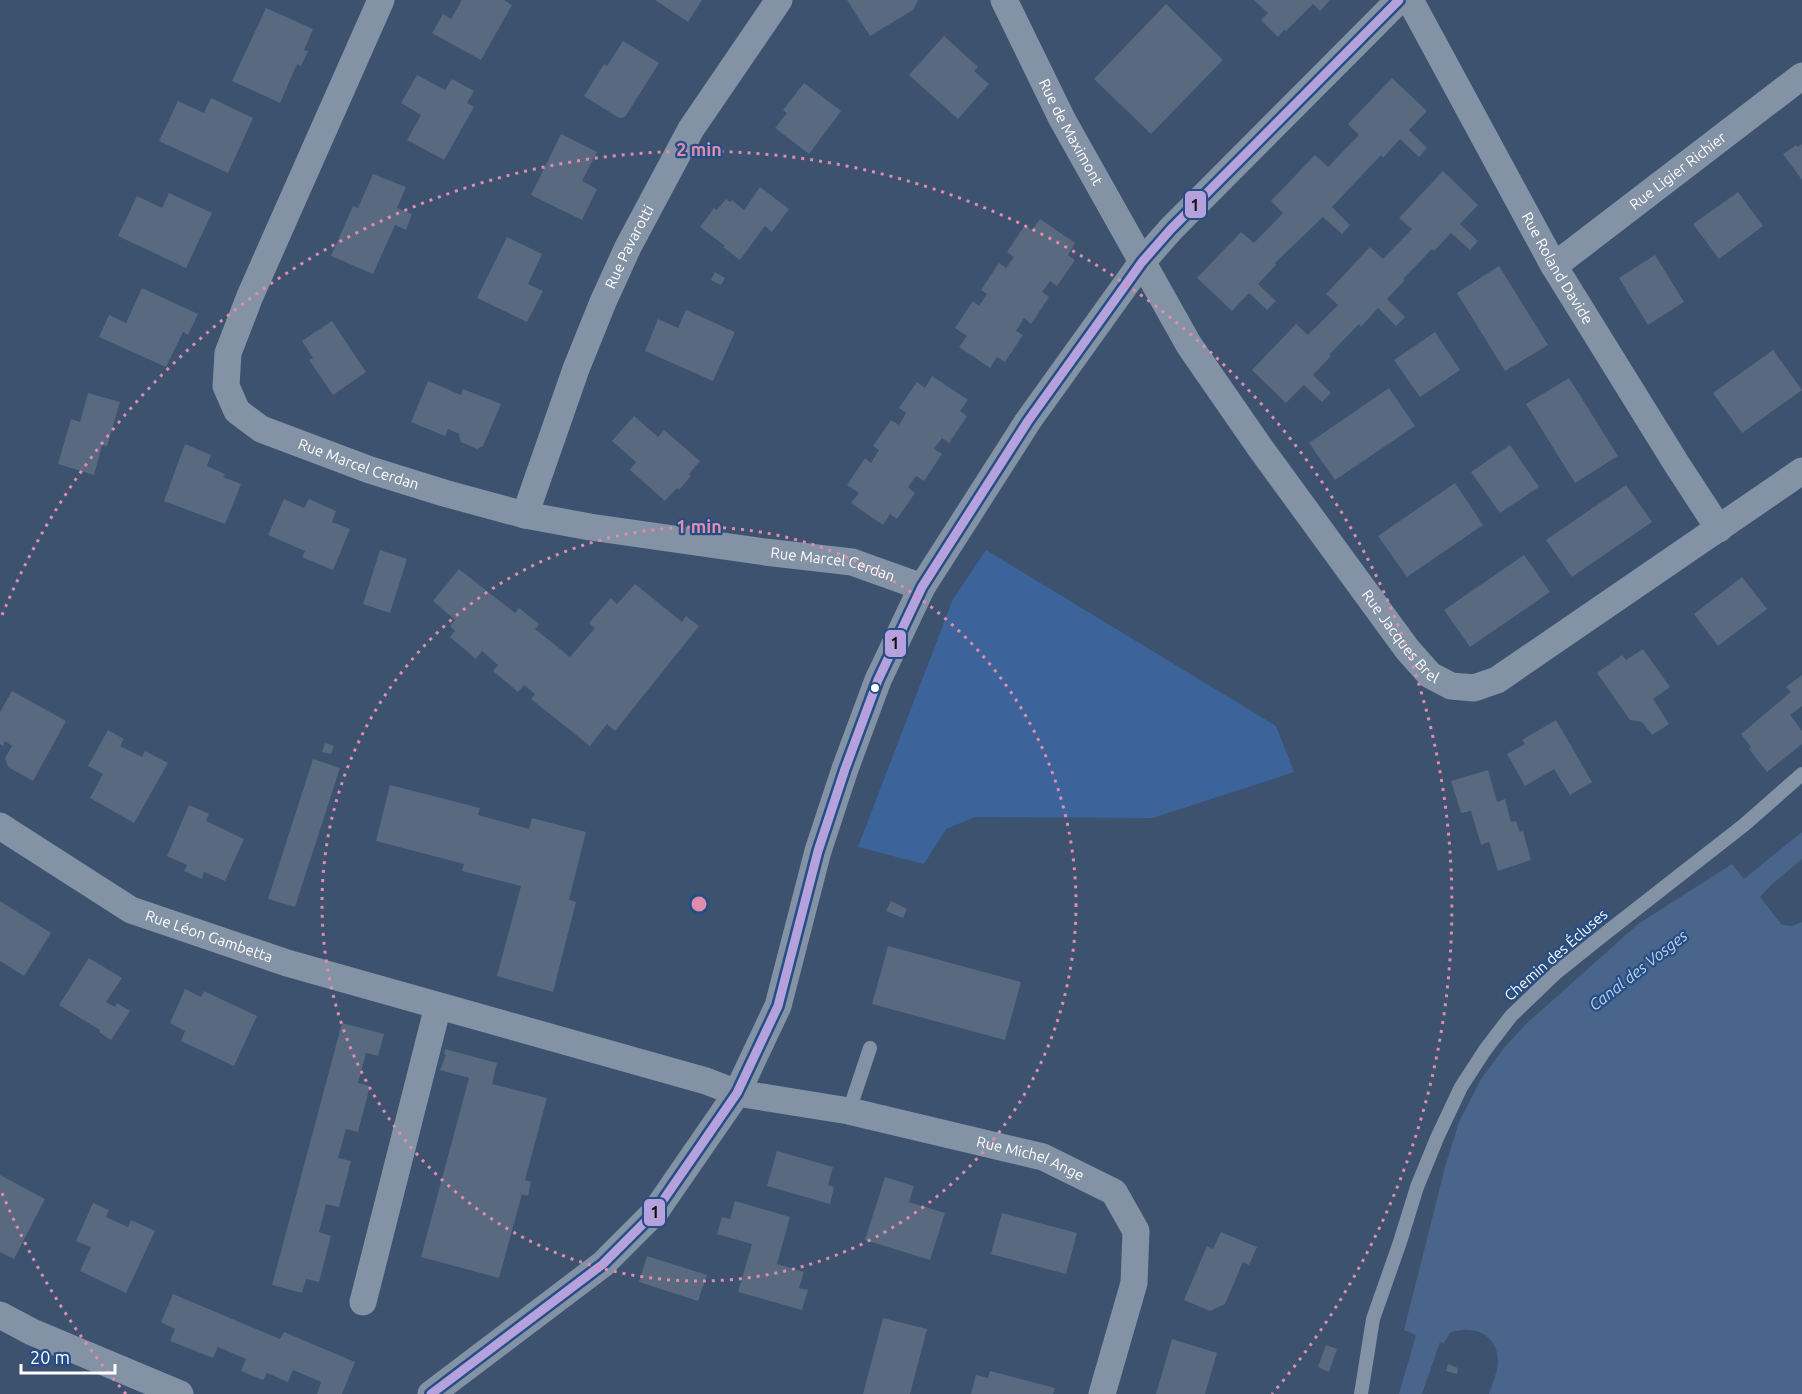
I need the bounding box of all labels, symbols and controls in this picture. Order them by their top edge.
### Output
street label: Rue de Maximont [1036,76,1107,188]
street label: Rue Ligier Richier [1626,128,1729,213]
text: 2 min [676,139,722,159]
line badge: 1 [1184,190,1207,219]
text: 1 [1190,196,1200,214]
street label: Rue Pavarotti [601,202,657,291]
street label: Rue Roland Davide [1519,209,1597,327]
street label: Rue Marcel Cerdan [296,435,421,493]
text: 1 min [676,516,722,536]
street label: Rue Marcel Cerdan [770,544,897,585]
street label: Rue Jacques Brel [1359,586,1442,686]
line badge: 1 [884,629,907,658]
text: 1 [890,634,900,652]
unlabelled marker [869,682,881,694]
centre of rings [689,894,709,914]
street label: Chemin des Écluses [1501,905,1611,1004]
street label: Rue Léon Gambetta [143,906,275,966]
water label: Canal des Vosges [1585,926,1691,1014]
street label: Rue Michel Ange [975,1133,1087,1184]
line badge: 1 [643,1198,666,1227]
text: 1 [650,1203,660,1221]
scale bar [21,1337,116,1375]
text: 20 m [30,1347,70,1367]

